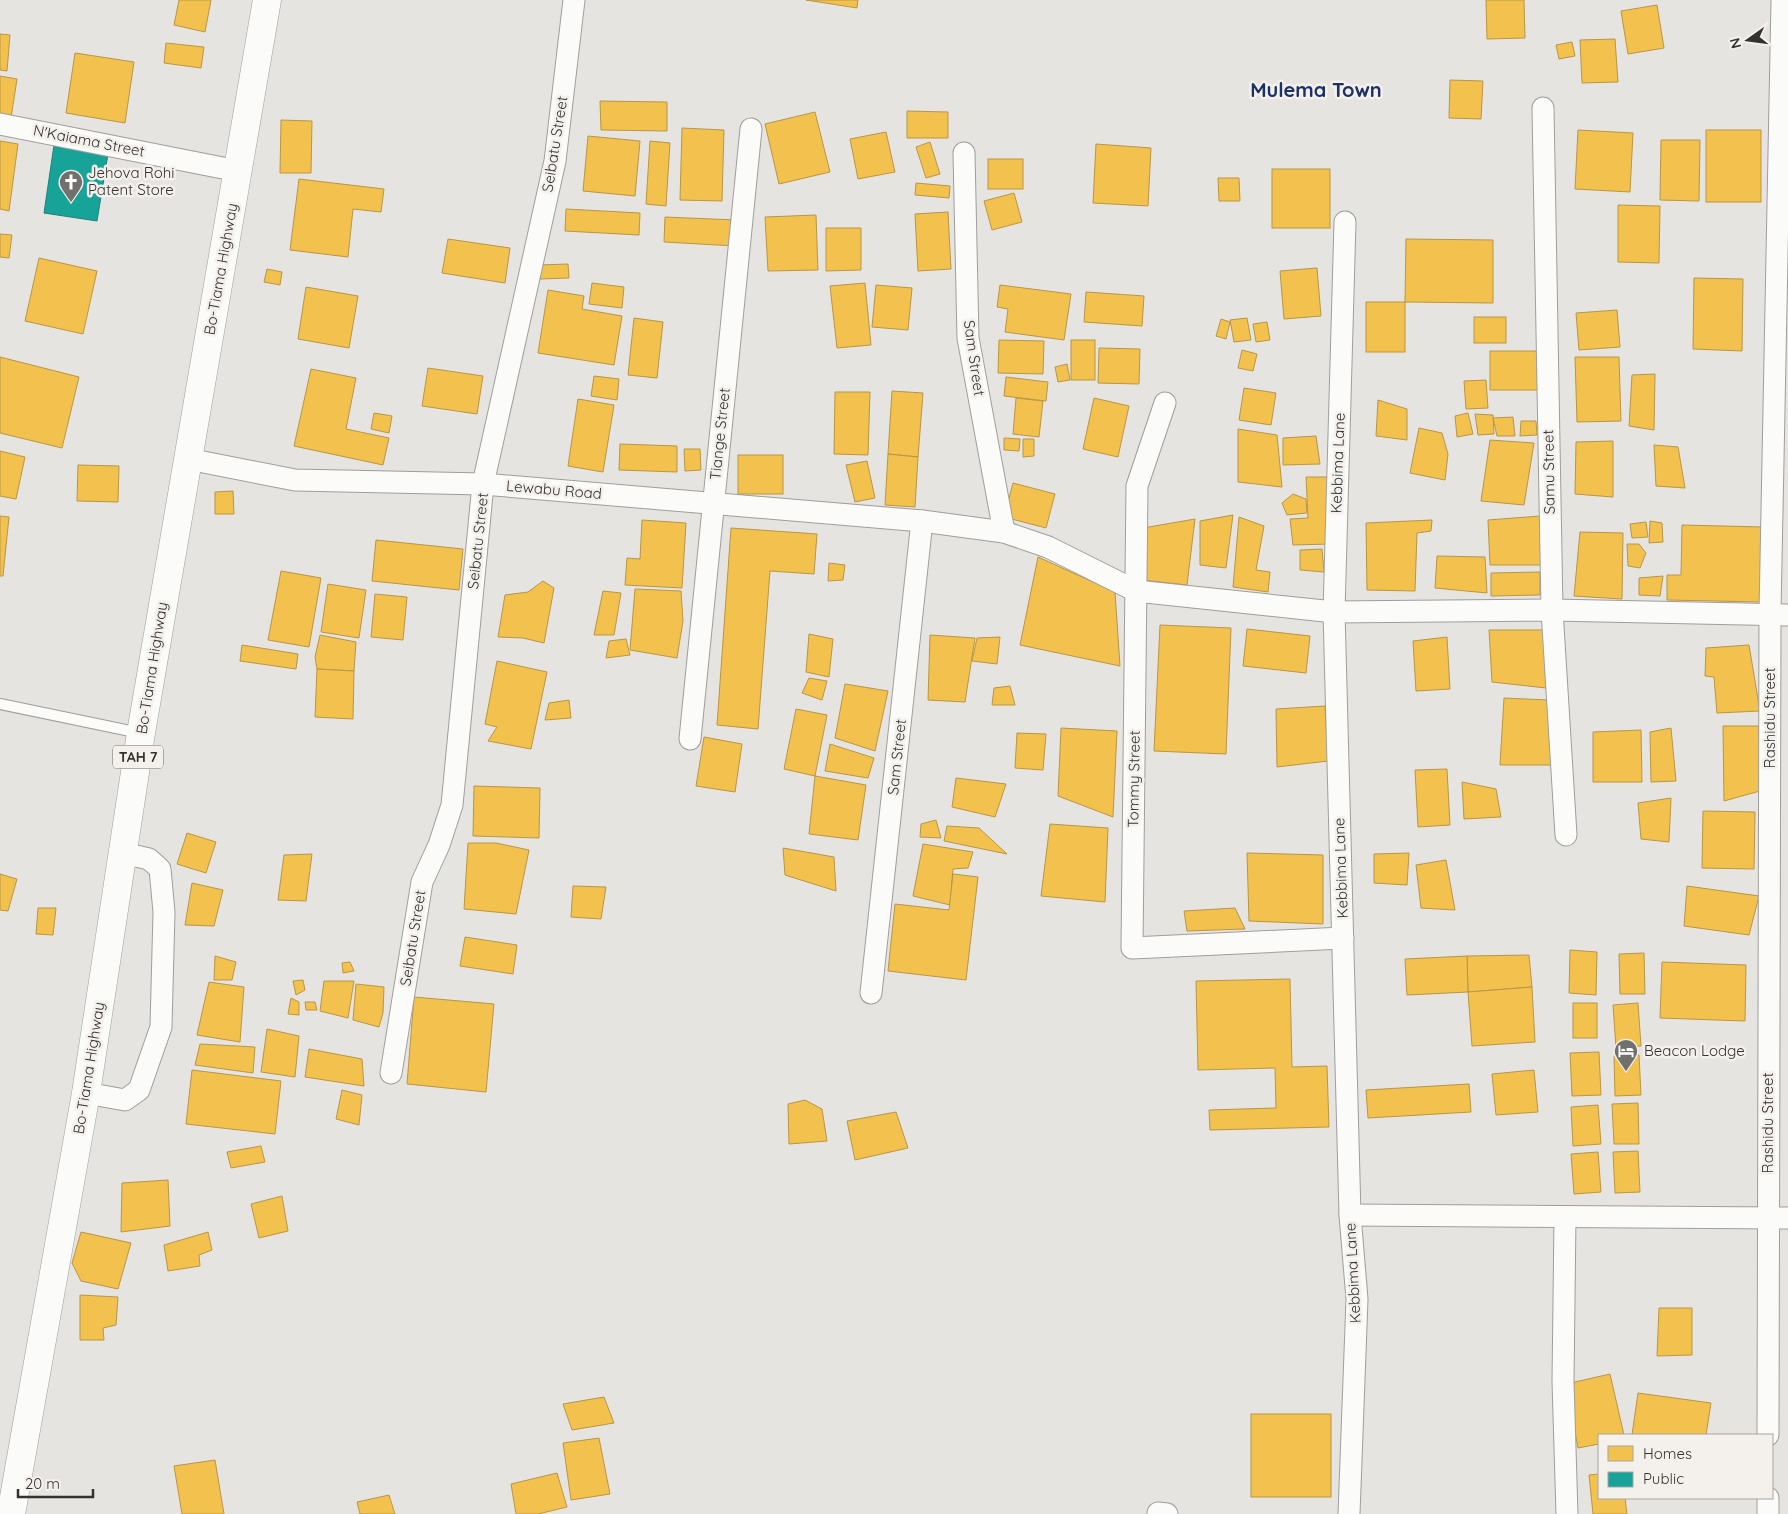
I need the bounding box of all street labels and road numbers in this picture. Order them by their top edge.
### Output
street label: Seibatu Street [538,95,571,193]
street label: N'Kaiama Street [32,120,146,161]
street label: Bo-Tiama Highway [200,201,241,336]
street label: Sam Street [960,319,989,397]
street label: Tiange Street [705,387,734,481]
street label: Kebbima Lane [1326,412,1349,514]
street label: Samu Street [1538,429,1559,515]
street label: Lewabu Road [505,476,603,503]
street label: Seibatu Street [463,492,492,590]
street label: Bo-Tiama Highway [132,600,171,735]
street label: Rashidu Street [1760,668,1779,768]
street label: Sam Street [883,718,910,796]
street label: Tommy Street [1123,730,1144,828]
road number: TAH 7 [113,746,163,769]
street label: Kebbima Lane [1329,817,1352,919]
street label: Seibatu Street [396,889,429,987]
street label: Bo-Tiama Highway [69,1000,108,1135]
street label: Rashidu Street [1758,1073,1777,1173]
street label: Kebbima Lane [1340,1222,1365,1324]

